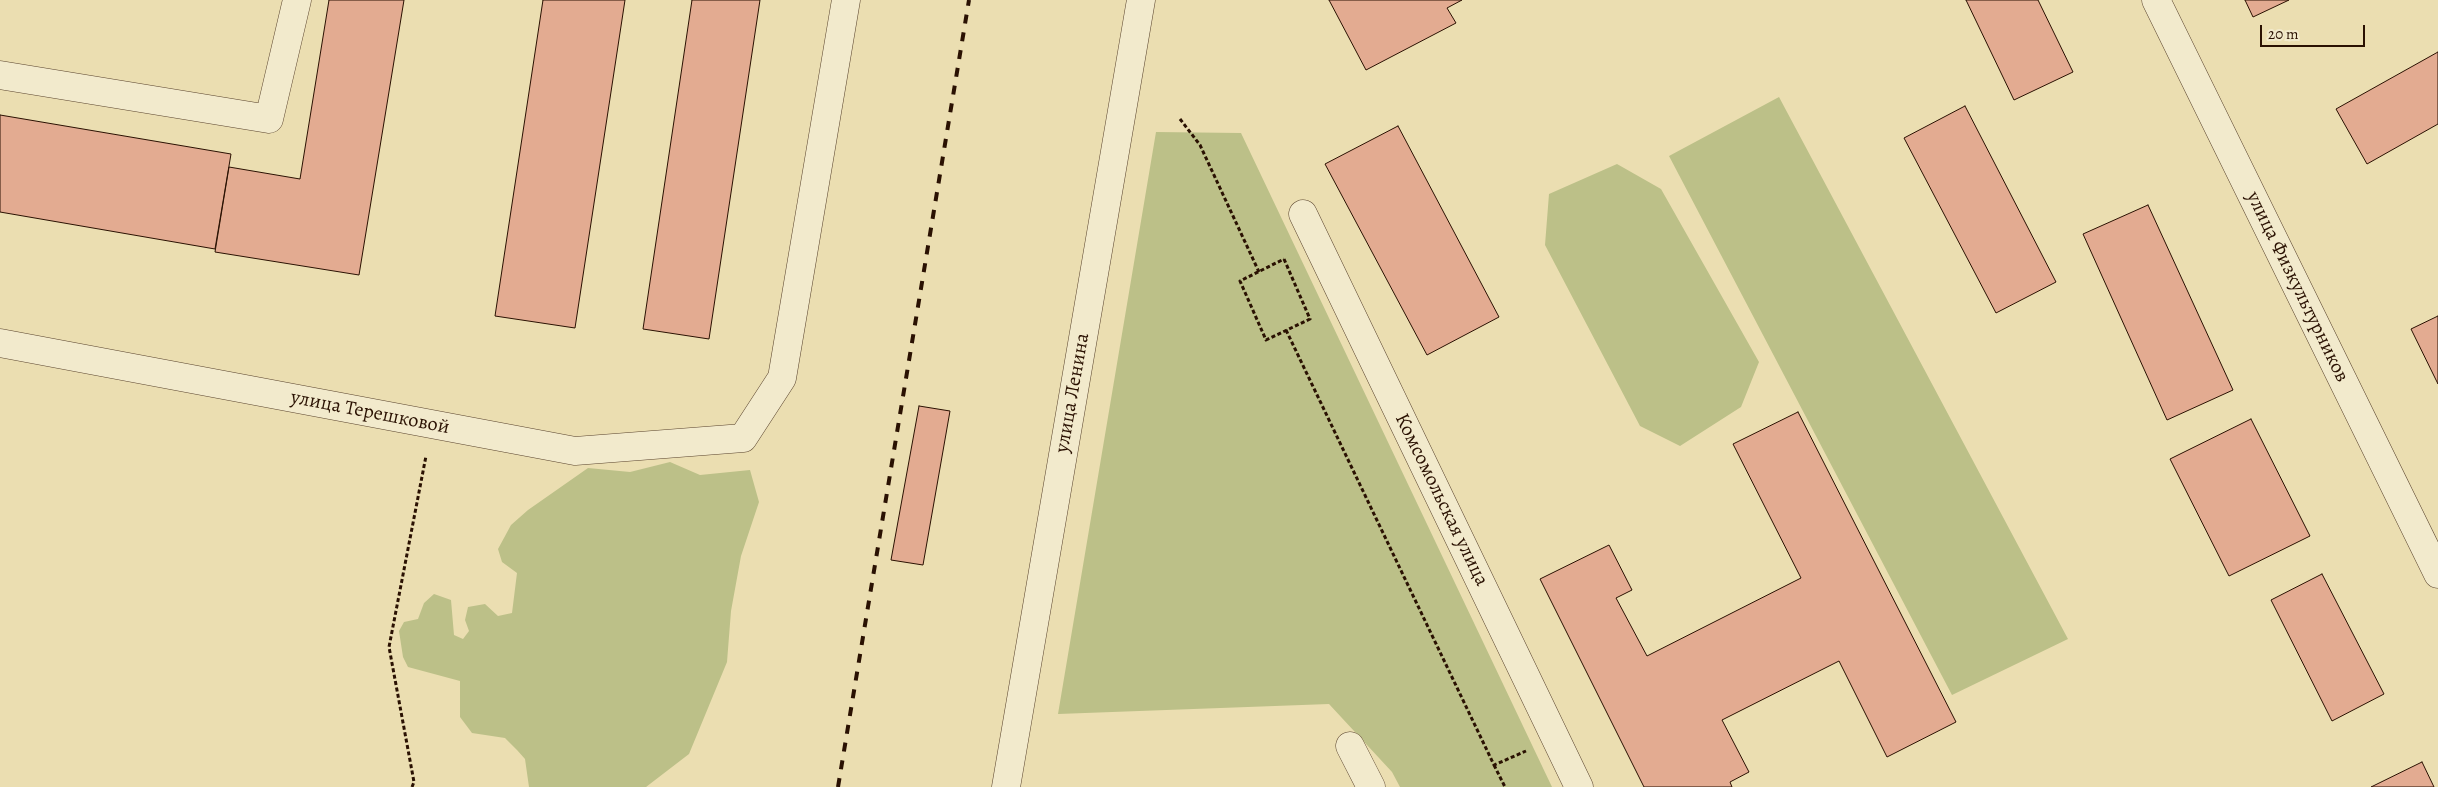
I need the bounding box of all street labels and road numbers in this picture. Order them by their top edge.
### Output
street label: улица Физкультурников [2240,188,2354,386]
street label: улица Ленина [1051,331,1095,455]
street label: улица Терешковой [289,386,451,440]
street label: Комсомольская улица [1389,410,1493,590]

